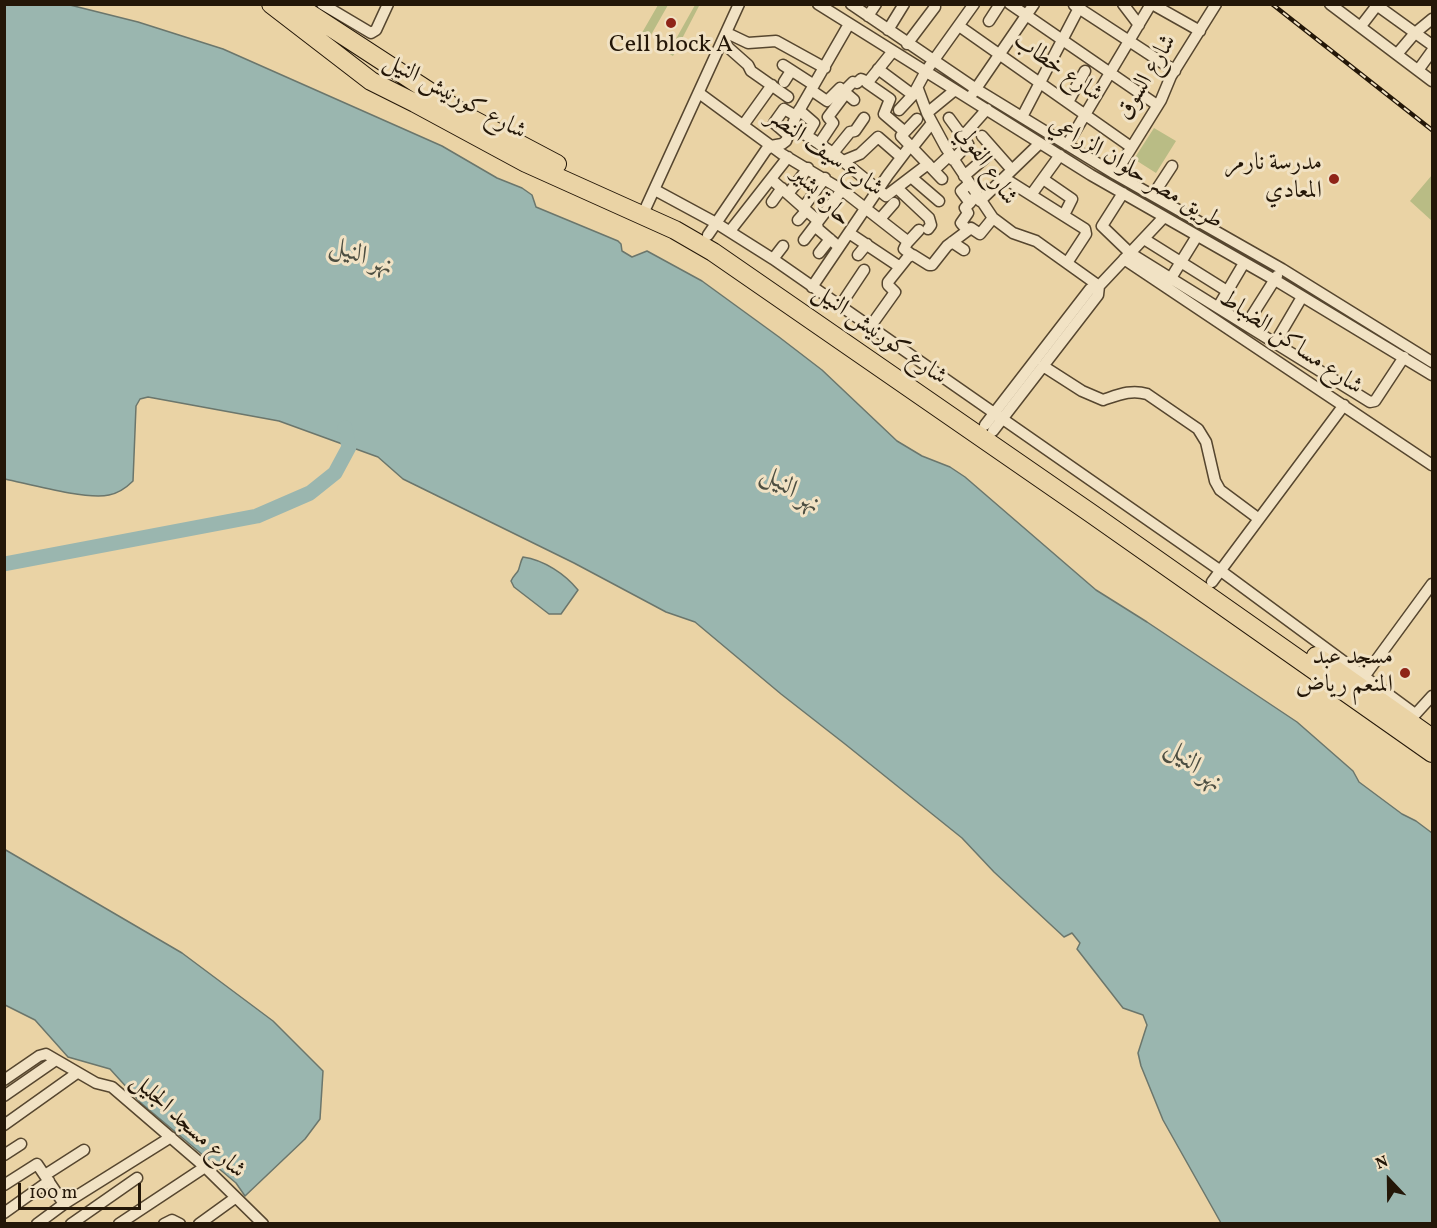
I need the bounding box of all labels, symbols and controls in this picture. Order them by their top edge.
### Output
marker: Cell block A [664,16,678,30]
street label: شارع خطاب [1007,28,1107,110]
street label: شارع السوق [1111,30,1185,126]
place label: Cell block A [609,33,733,61]
street label: شارع كورنيش النيل [378,48,530,148]
street label: شارع سيف النصر [760,103,888,205]
street label: طريق مصر حلوان الزراعي [1043,111,1227,237]
street label: شارع الفولي [948,120,1022,212]
place label: مدرسة نارمر المعادي [1225,151,1322,207]
street label: حارة بشير [784,162,856,234]
marker: مدرسة نارمر المعادي [1327,172,1341,186]
water label: نهر النيل [324,231,398,285]
street label: شارع كورنيش النيل [806,279,952,393]
street label: شارع مساكن الضباط [1213,285,1367,403]
water label: نهر النيل [753,459,827,523]
place label: مسجد عبد المنعم رياض [1296,645,1393,701]
marker: مسجد عبد المنعم رياض [1398,666,1412,680]
water label: نهر النيل [1157,734,1229,800]
street label: شارع مسجد الجليل [124,1068,250,1186]
north arrow [1359,1150,1419,1210]
text: N [1373,1151,1392,1176]
scale bar [21,1171,144,1209]
text: 100 m [29,1181,78,1206]

